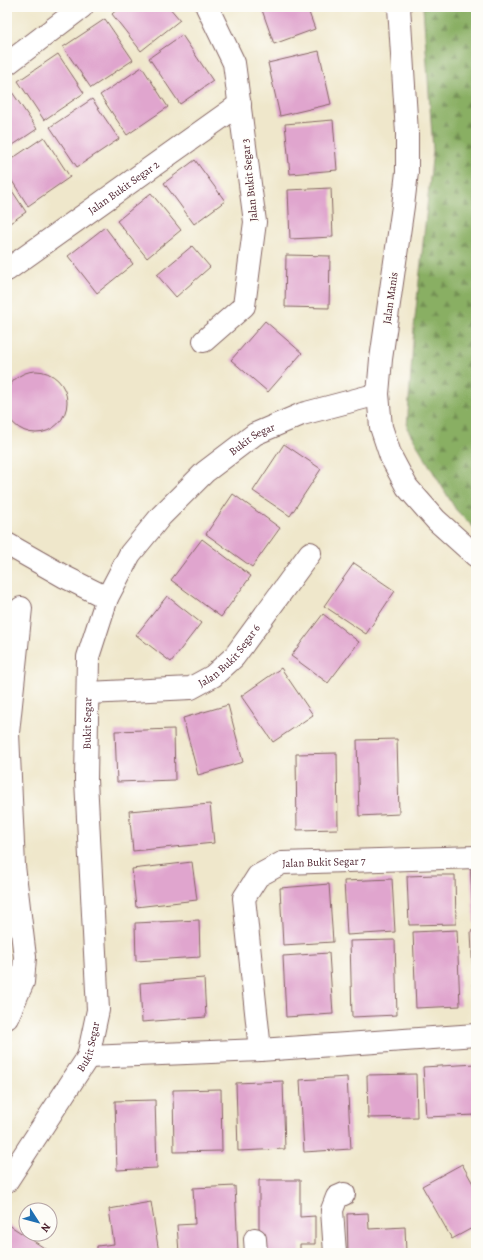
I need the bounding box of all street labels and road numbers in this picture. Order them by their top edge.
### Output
street label: Jalan Bukit Segar 3 [238,138,261,222]
street label: Jalan Bukit Segar 2 [85,157,162,218]
street label: Jalan Manis [379,271,402,325]
street label: Bukit Segar [226,419,277,459]
street label: Jalan Bukit Segar 6 [195,621,264,691]
street label: Bukit Segar [79,697,95,750]
street label: Jalan Bukit Segar 7 [282,853,366,871]
street label: Bukit Segar [73,1020,103,1075]

